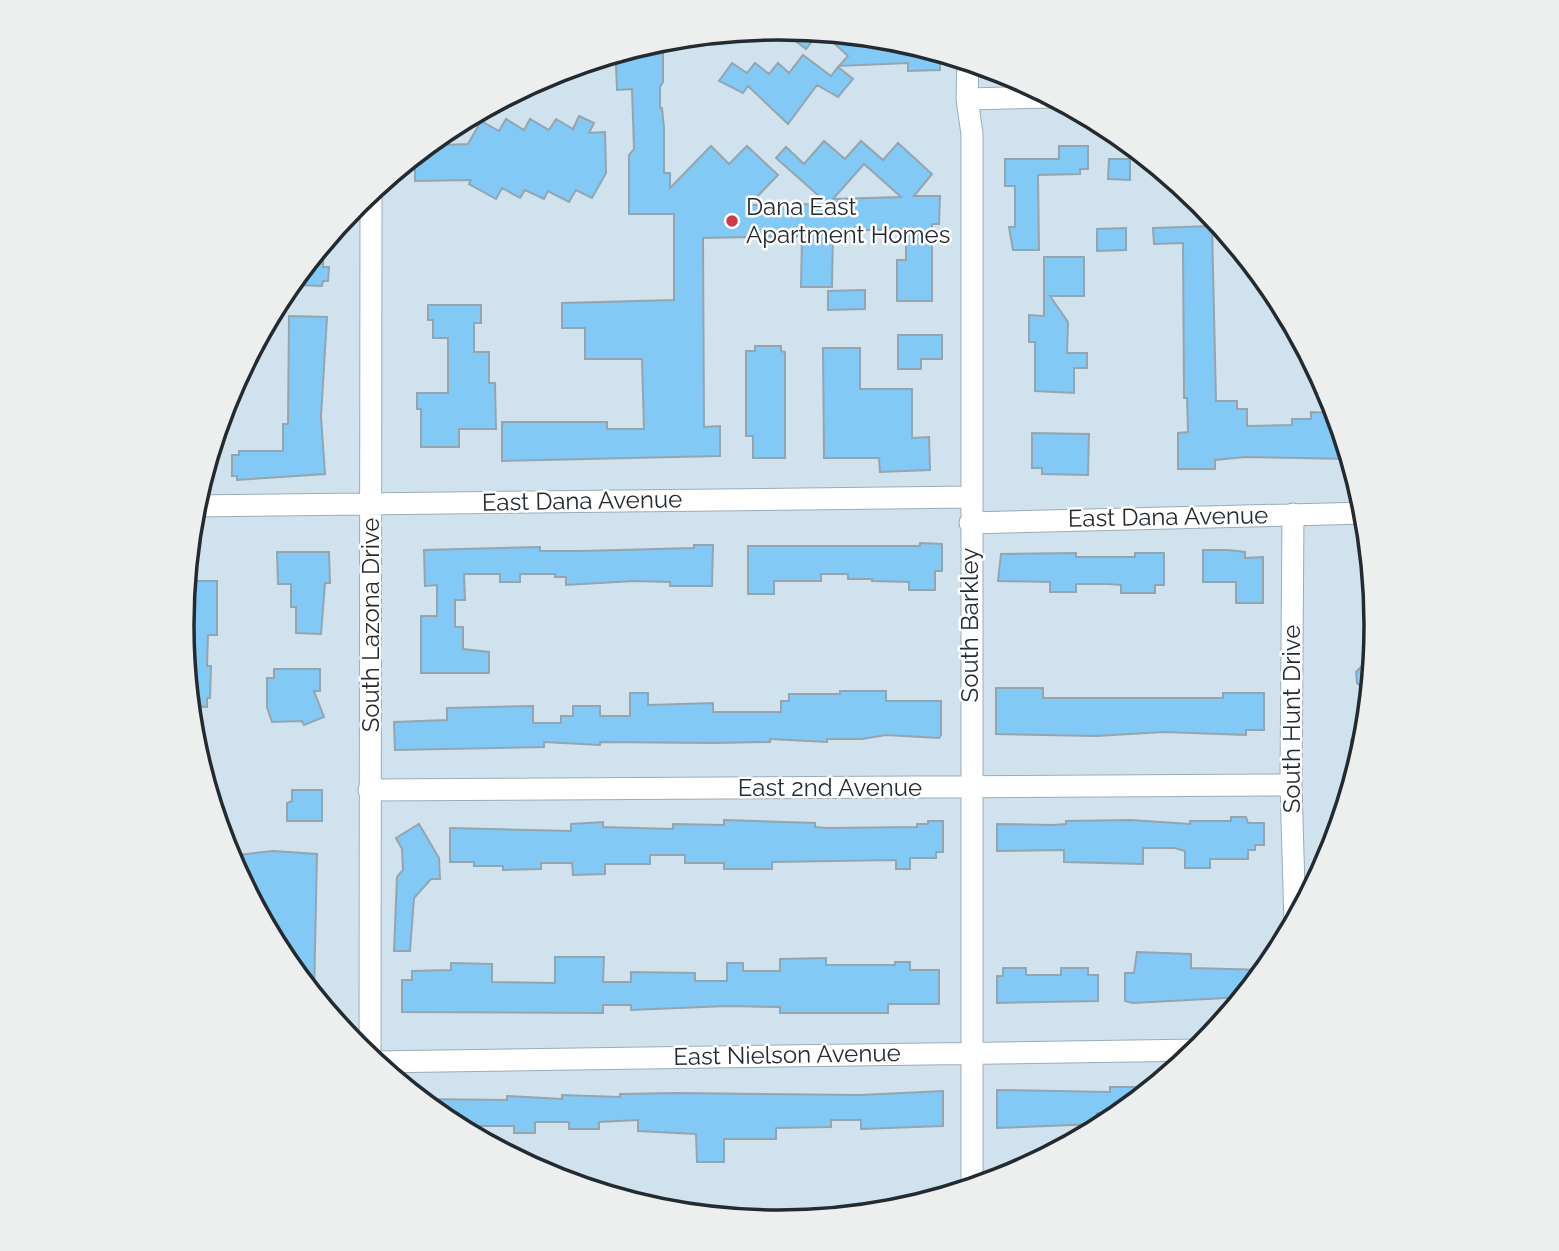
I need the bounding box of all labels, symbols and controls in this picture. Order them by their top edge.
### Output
place label: Dana East Apartment Homes [746,192,950,249]
marker: Dana East Apartment Homes [724,213,740,229]
street label: East Dana Avenue [482,484,682,517]
street label: East Dana Avenue [1068,500,1268,533]
street label: South Lazona Drive [356,518,385,732]
street label: South Barkley [955,548,984,702]
street label: South Hunt Drive [1277,625,1306,813]
street label: East 2nd Avenue [738,773,922,802]
street label: East Nielson Avenue [673,1038,901,1071]

